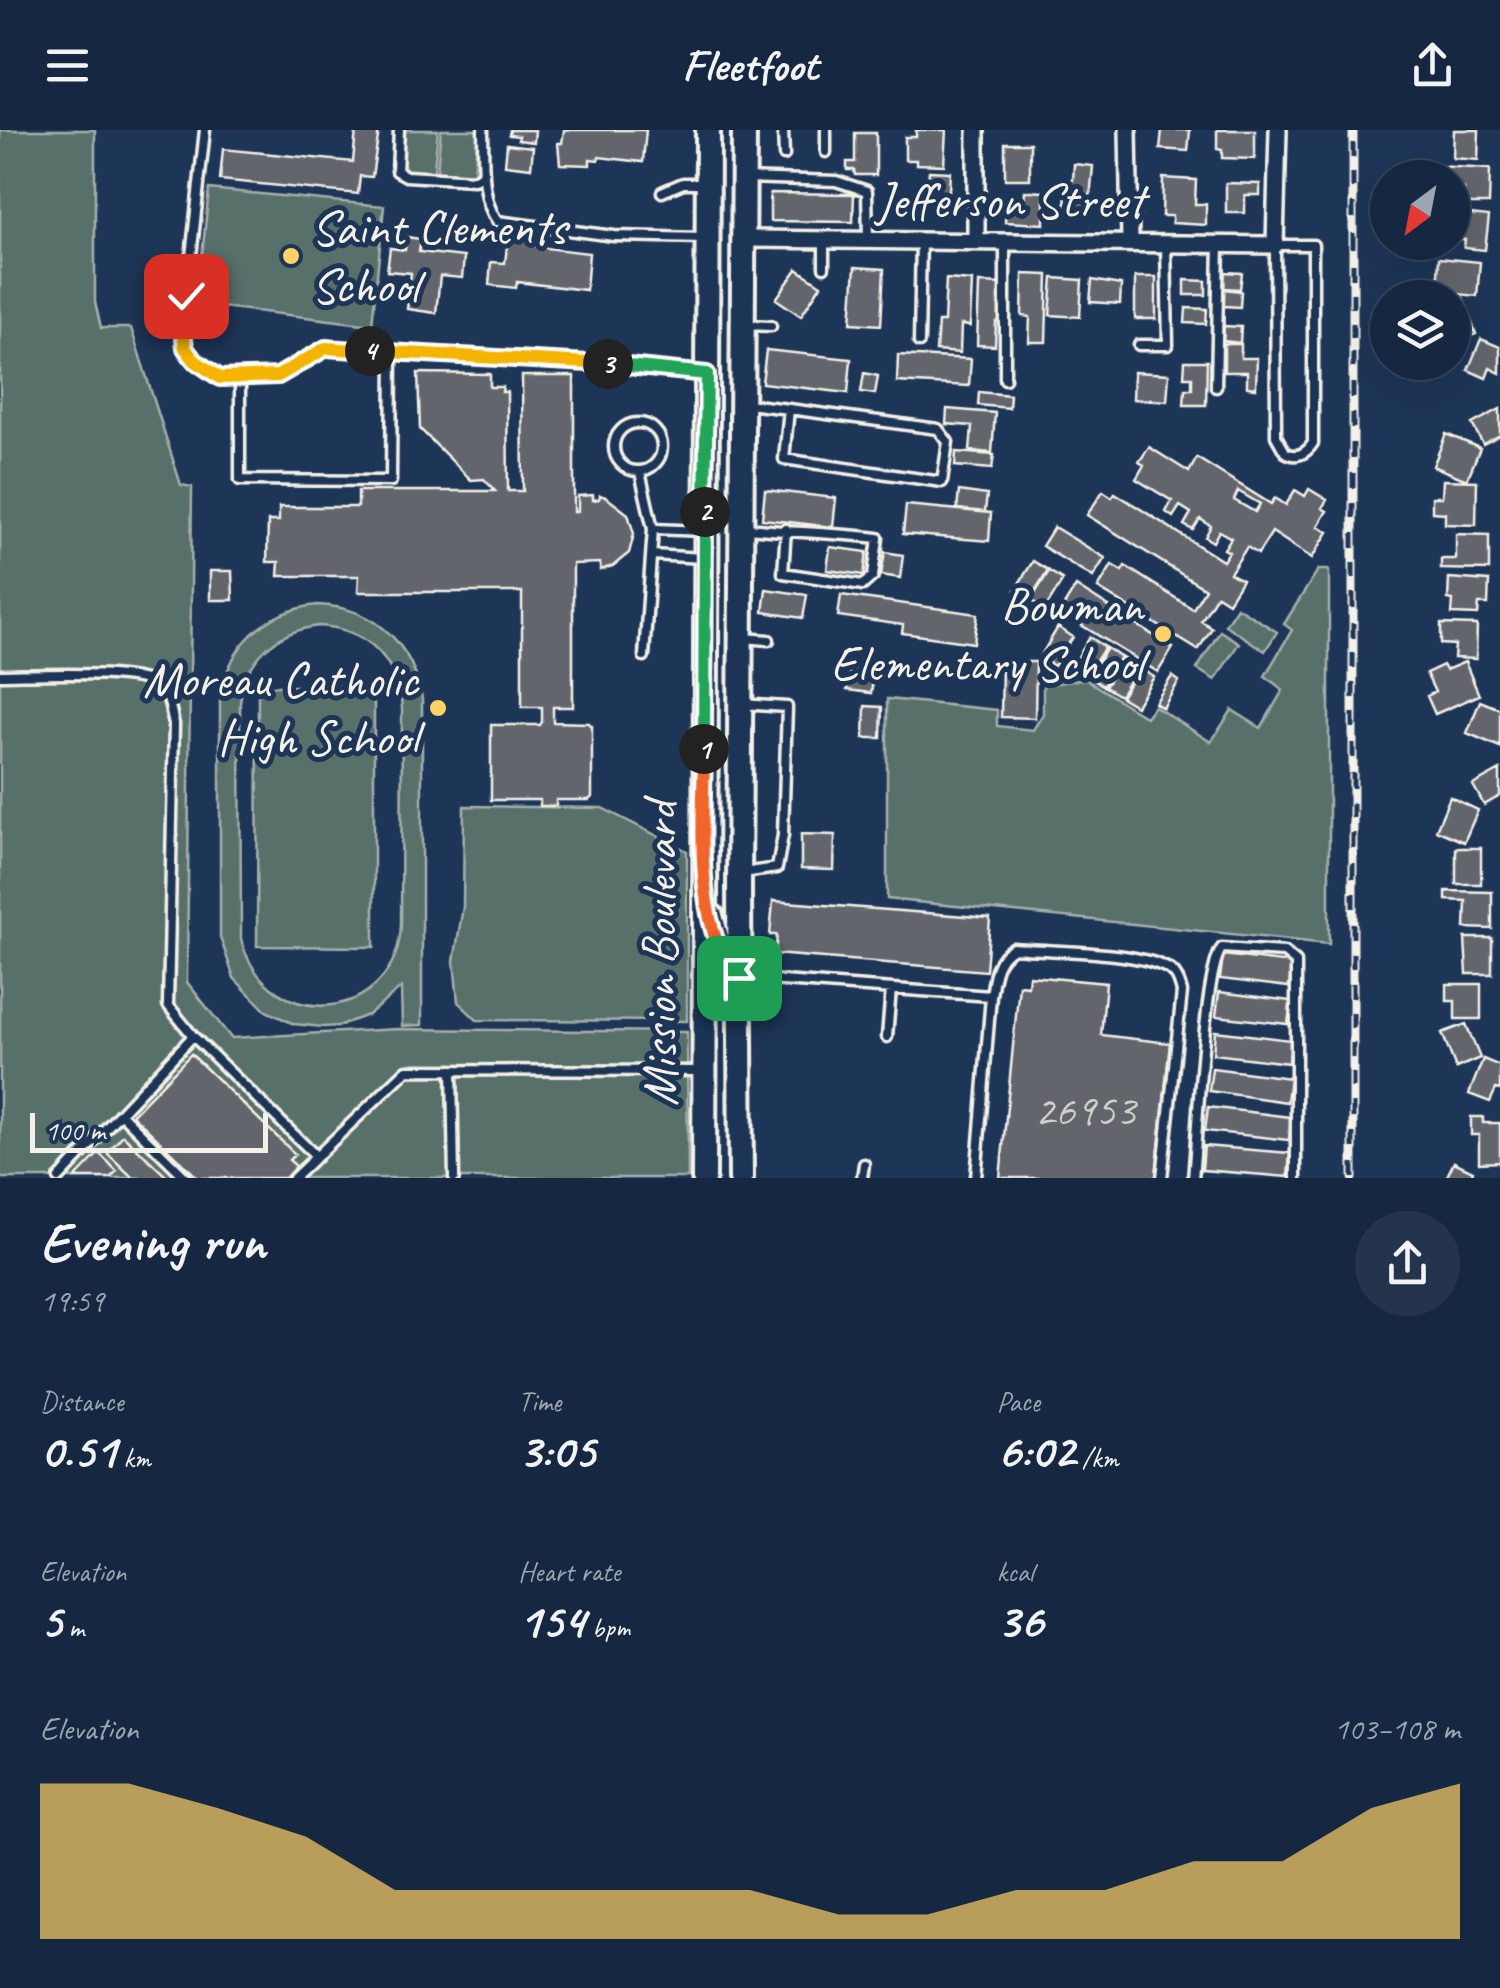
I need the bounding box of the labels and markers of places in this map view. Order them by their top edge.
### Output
place label: Saint Clements School [311,196,571,317]
marker: Saint Clements School [280,245,302,267]
pin [144,254,229,339]
pin: 4 [345,326,395,376]
pin: 3 [583,339,633,389]
pin: 2 [680,487,730,537]
place label: Bowman Elementary School [831,574,1152,695]
marker: Bowman Elementary School [1152,623,1174,645]
place label: Moreau Catholic High School [143,648,427,769]
marker: Moreau Catholic High School [427,697,449,719]
pin: 1 [679,724,729,774]
pin [697,936,782,1021]

